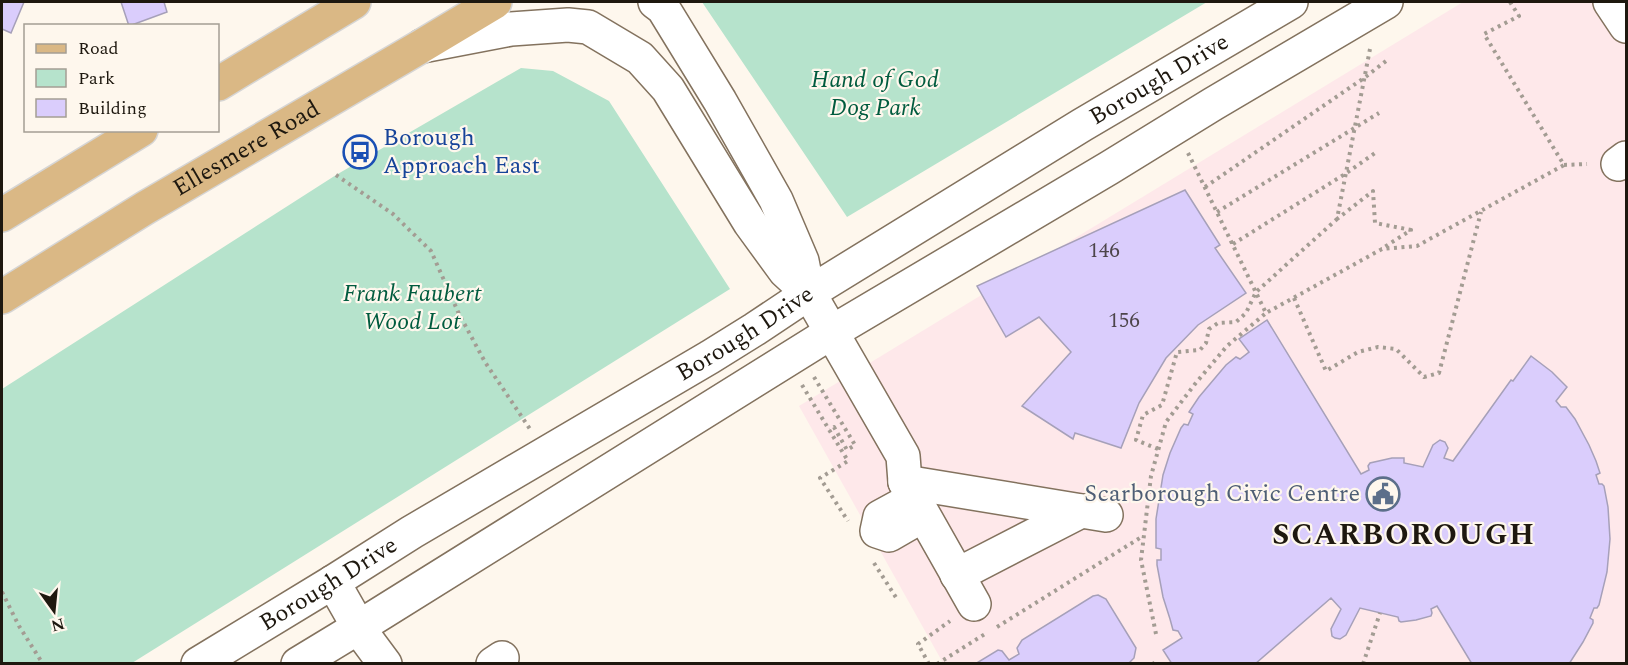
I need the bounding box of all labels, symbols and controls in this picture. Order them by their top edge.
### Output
legend [24,24,219,132]
street label: Borough Drive [1083,24,1236,135]
text: Road [78,35,119,62]
park label: Hand of God Dog Park [811,62,939,126]
text: Park [78,65,115,92]
street label: Ellesmere Road [166,91,327,206]
text: Building [78,95,147,122]
place label: Borough Approach East [383,120,540,184]
bus stop icon: Borough Approach East [342,134,378,170]
house number: 146 [1088,235,1120,267]
park label: Frank Faubert Wood Lot [343,276,482,340]
street label: Borough Drive [670,277,821,391]
house number: 156 [1108,305,1140,337]
place label: Scarborough Civic Centre [1084,476,1360,512]
public building icon: Scarborough Civic Centre [1365,476,1401,512]
district label: SCARBOROUGH [1272,512,1536,558]
street label: Borough Drive [252,528,405,641]
north arrow [24,581,84,641]
text: N [48,611,67,638]

